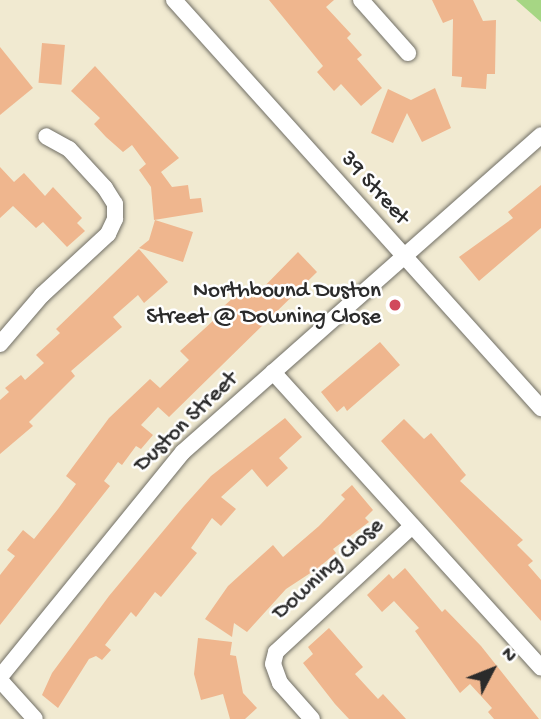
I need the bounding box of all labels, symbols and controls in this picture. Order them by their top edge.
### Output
street label: 39 Street [334,146,414,232]
place label: Northbound Duston Street @ Downing Close [146,278,381,332]
marker: Northbound Duston Street @ Downing Close [387,297,403,313]
street label: Duston Street [129,367,245,479]
street label: Downing Close [268,513,390,627]
north arrow [457,635,527,705]
text: N [495,643,521,668]

